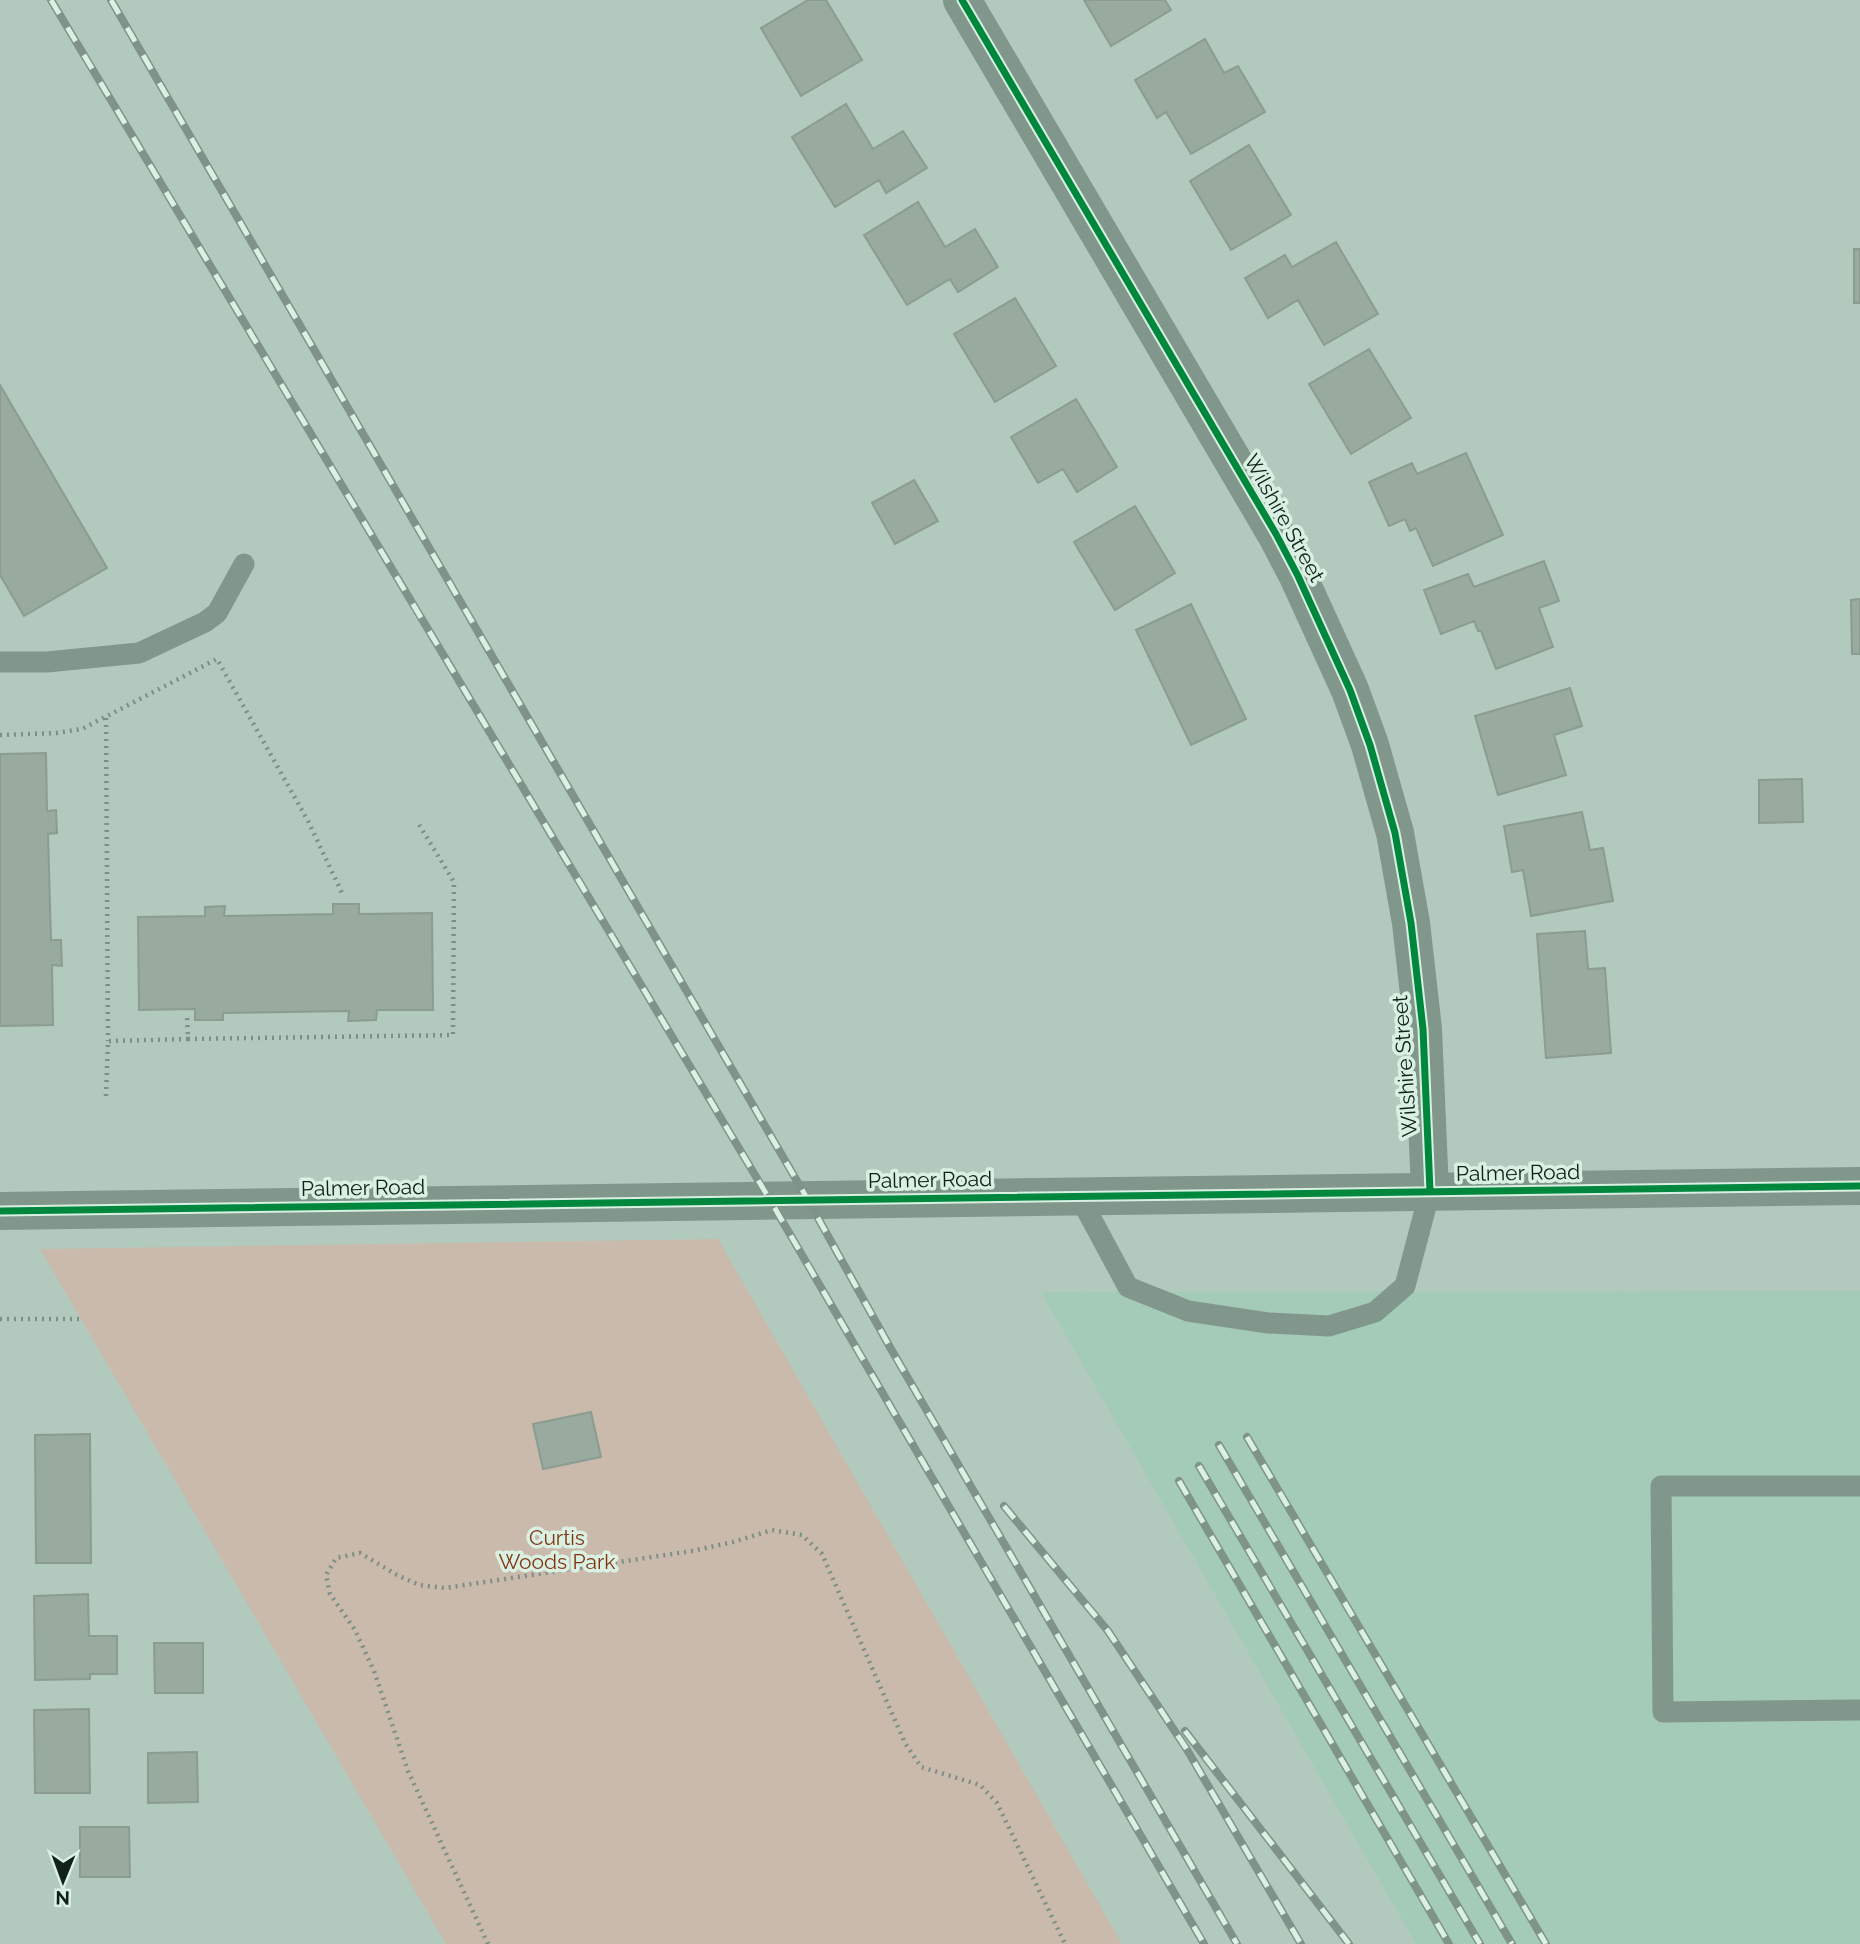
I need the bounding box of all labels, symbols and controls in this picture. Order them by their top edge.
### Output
street label: Wilshire Street [1239,450,1330,586]
street label: Wilshire Street [1387,994,1422,1138]
street label: Palmer Road [1456,1159,1580,1186]
street label: Palmer Road [868,1166,992,1193]
street label: Palmer Road [301,1174,425,1201]
park label: Curtis Woods Park [498,1525,616,1574]
north arrow [28,1846,98,1916]
text: N [55,1887,70,1909]

